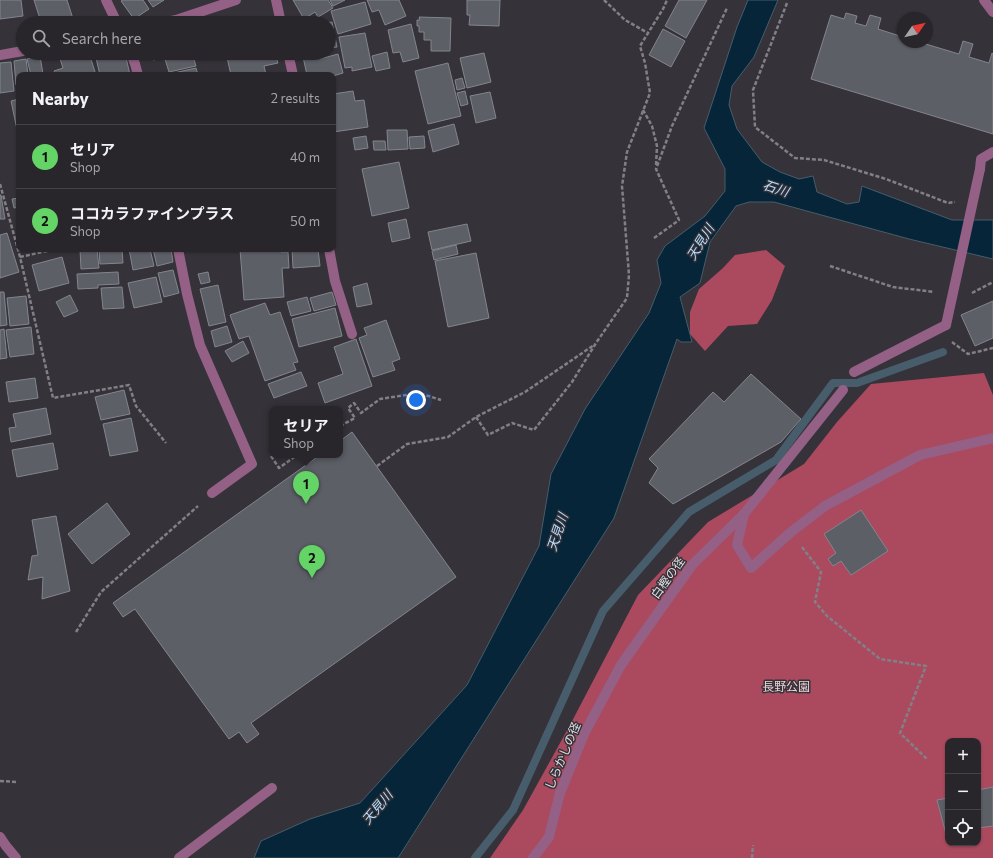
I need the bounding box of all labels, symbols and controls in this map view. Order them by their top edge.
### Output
north arrow [897,12,933,48]
search box [16,16,336,60]
icon: search [30,27,52,49]
text: Search here [62,29,141,47]
text: Nearby [32,88,89,109]
text: 2 results [271,90,320,106]
text: セリア [70,140,115,158]
text: 1 [42,149,48,165]
text: 40 m [290,149,320,165]
text: Shop [70,159,101,175]
water label: 石川 [761,176,793,200]
text: ココカラファインプラス [70,204,234,222]
text: 2 [41,213,49,229]
text: 50 m [290,213,320,229]
water label: 天見川 [683,220,718,263]
text: Shop [70,223,101,239]
your location [406,390,426,410]
popup [269,406,343,458]
text: セリア [283,416,329,434]
text: Shop [283,435,314,451]
pin: 1 [293,471,319,504]
water label: 天見川 [543,509,572,553]
pin: 2 [299,545,325,578]
street label: 白樫の径 [647,554,687,601]
park label: 長野公園 [762,679,810,693]
street label: しらかしの径 [542,720,583,791]
map controls [945,738,981,846]
button: + [945,738,981,774]
button: − [945,774,981,810]
water label: 天見川 [358,785,397,827]
button: locate [945,810,981,846]

